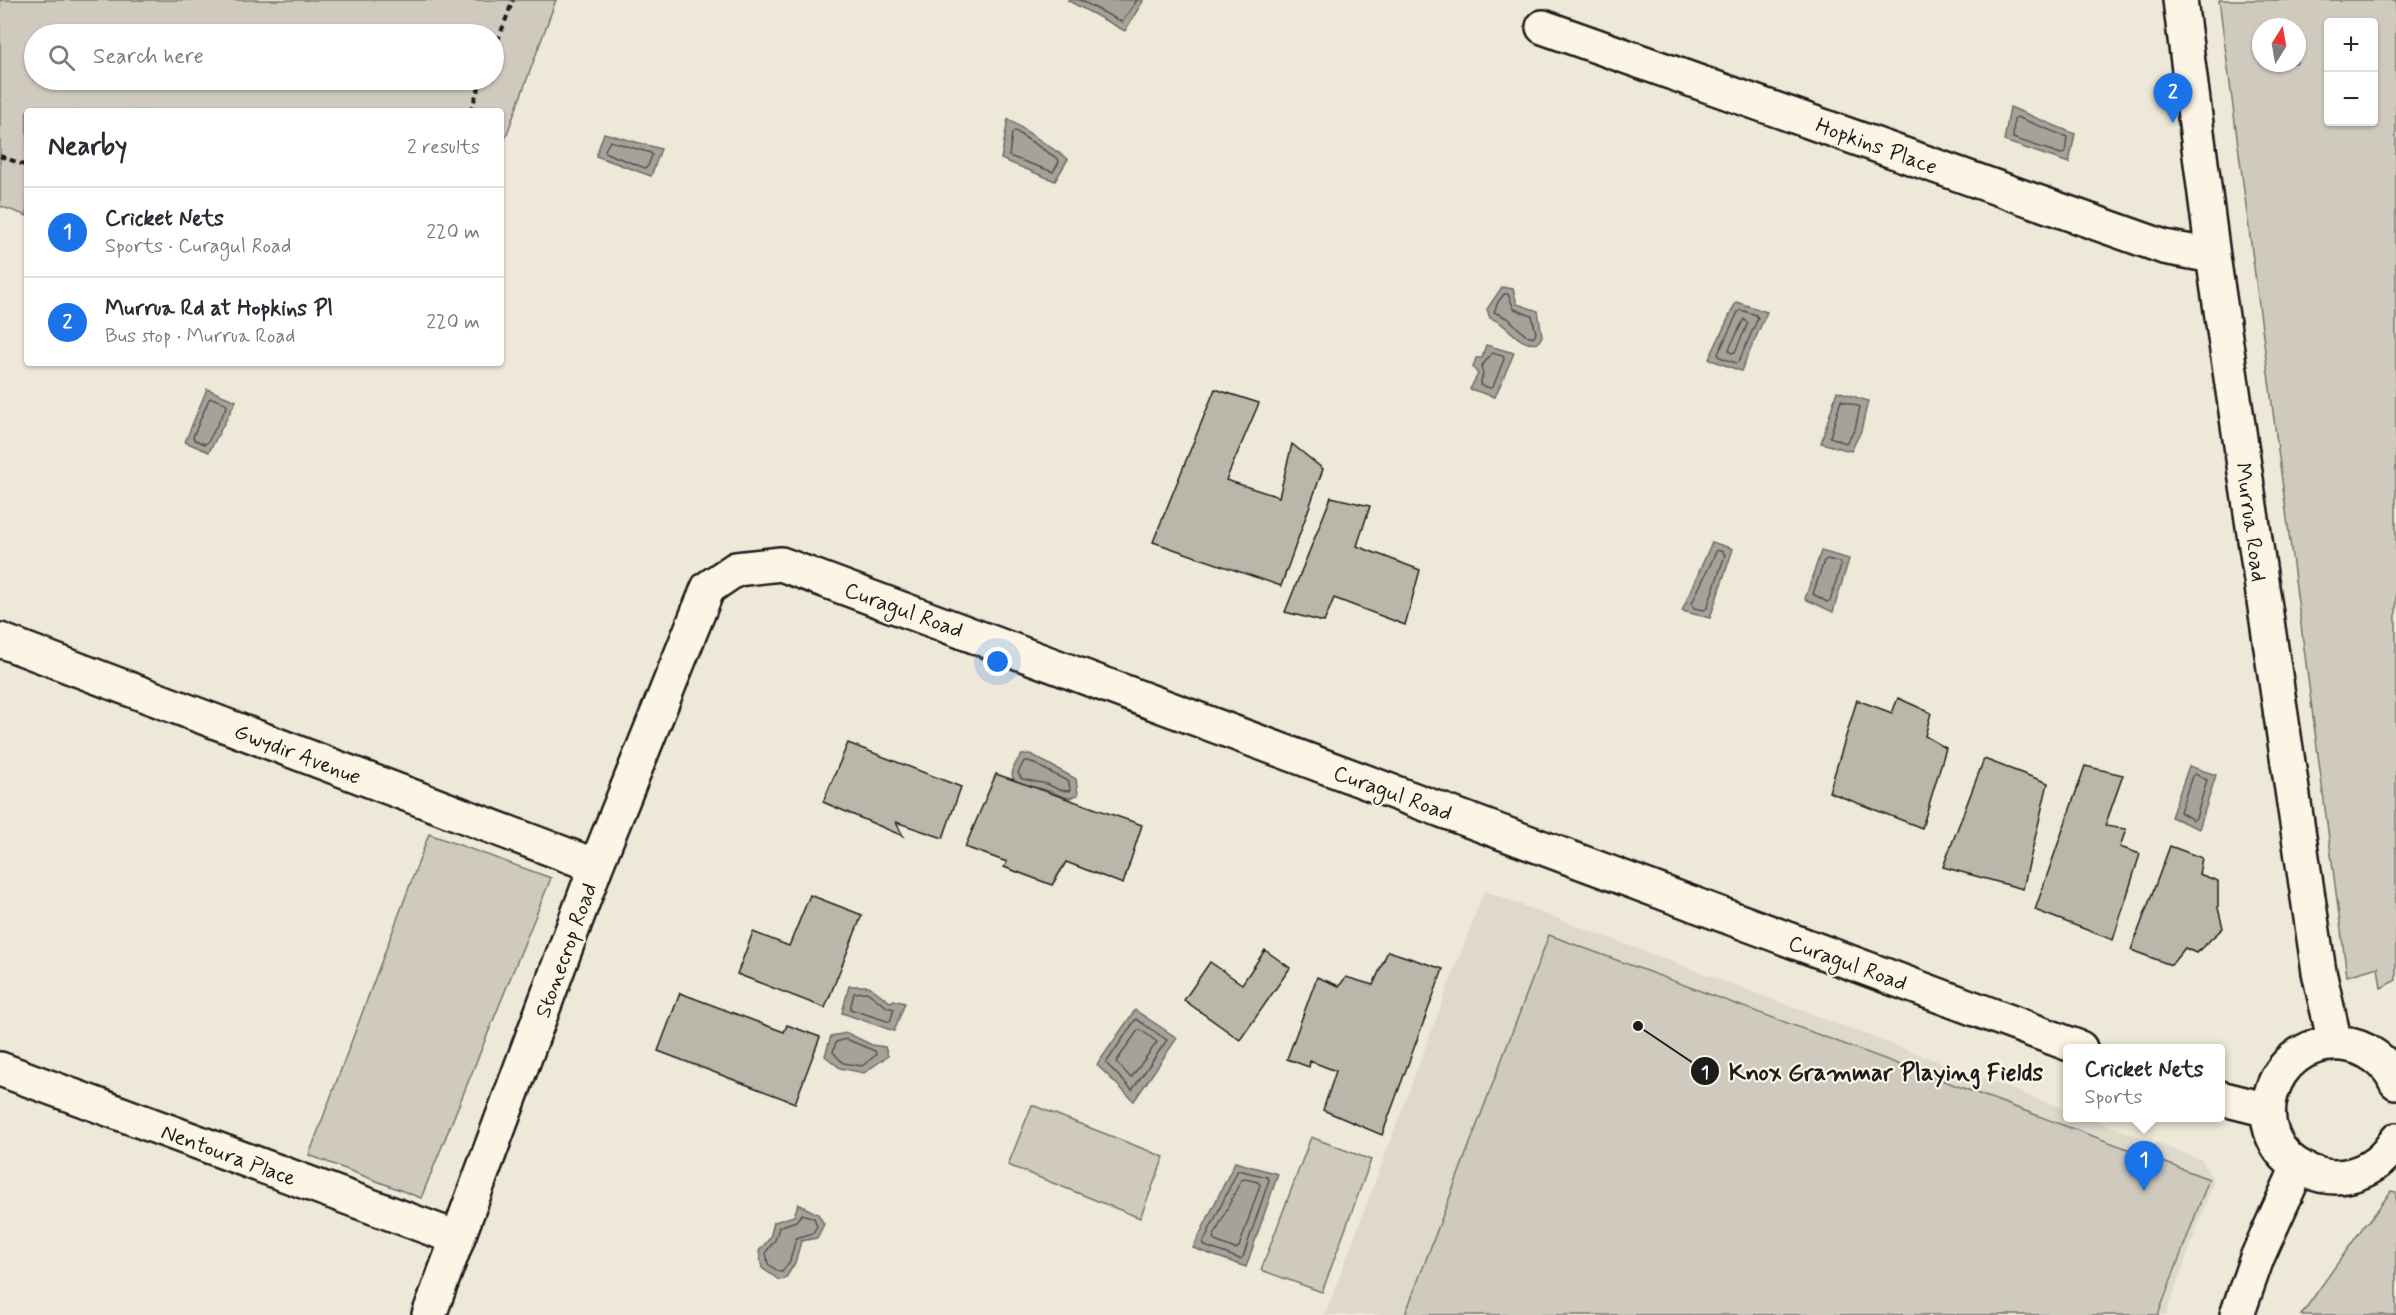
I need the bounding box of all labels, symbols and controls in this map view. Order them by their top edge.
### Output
north arrow [2252,18,2306,72]
map controls [2324,18,2378,126]
button: + [2324,18,2378,72]
search box [24,24,504,90]
icon: search [45,41,78,74]
text: Search here [93,43,204,71]
button: − [2324,72,2378,126]
pin: 2 [2154,74,2192,123]
street label: Hopkins Place [1812,112,1941,182]
text: Nearby [48,130,127,164]
text: 2 results [407,134,480,161]
text: Cricket Nets [105,205,224,233]
text: 1 [63,219,72,246]
text: 220 m [426,219,480,246]
text: Sports · Curagul Road [105,233,291,260]
text: Murrua Rd at Hopkins Pl [105,295,333,323]
text: 2 [63,309,72,336]
text: 220 m [426,309,480,336]
text: Bus stop · Murrua Road [105,323,295,350]
street label: Murrua Road [2228,461,2272,583]
street label: Curagul Road [839,576,966,648]
your location [983,647,1012,676]
street label: Gwydir Avenue [230,718,365,792]
street label: Curagul Road [1328,759,1455,831]
street label: Stonecrop Road [530,879,604,1022]
street label: Curagul Road [1783,929,1910,1001]
popup [2063,1044,2225,1122]
callout: Knox Grammar Playing Fields [1690,1050,2051,1092]
text: Cricket Nets [2085,1056,2203,1084]
text: Knox Grammar Playing Fields [1729,1058,2043,1090]
text: 1 [1701,1061,1709,1085]
text: Sports [2085,1084,2142,1111]
street label: Nentoura Place [157,1118,300,1193]
pin: 1 [2124,1142,2164,1191]

